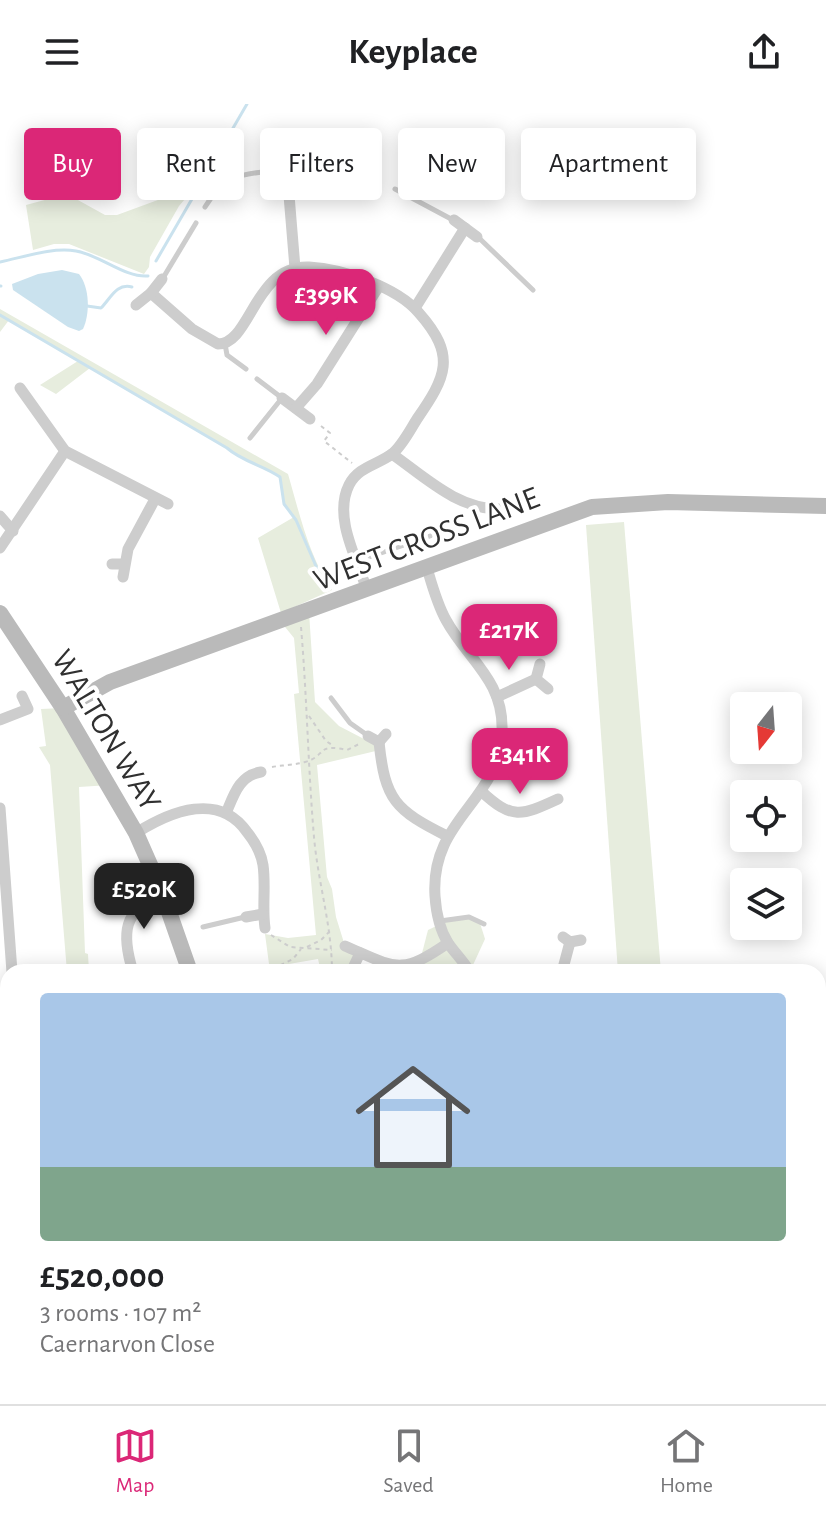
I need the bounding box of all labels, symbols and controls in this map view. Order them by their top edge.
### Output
icon: menu [40,30,84,74]
icon: share [742,30,786,74]
text: Keyplace [348,34,478,70]
chip: Buy [24,128,121,200]
chip: Rent [137,128,244,200]
chip: Filters [260,128,382,200]
chip: New [398,128,505,200]
chip: Apartment [521,128,696,200]
pin: £399K [270,269,382,337]
text: £399K [294,282,358,308]
street label: WEST CROSS LANE [309,481,543,597]
pin: £217K [453,604,565,672]
text: £217K [479,617,539,643]
street label: WALTON WAY [46,644,167,817]
north arrow [730,692,802,764]
map controls [730,692,802,940]
pin: £341K [464,728,576,796]
text: £341K [490,741,550,767]
button: locate [730,780,802,852]
pin: £520K [88,863,200,931]
button: layers [730,868,802,940]
text: £520K [112,876,176,902]
icon: home [341,1045,485,1189]
text: £520,000 [40,1260,165,1294]
text: 3 rooms · 107 m² [40,1300,201,1326]
text: Caernarvon Close [40,1331,215,1357]
tab: Map [113,1424,157,1498]
tab: Saved [383,1424,434,1498]
tab: Home [660,1424,713,1498]

